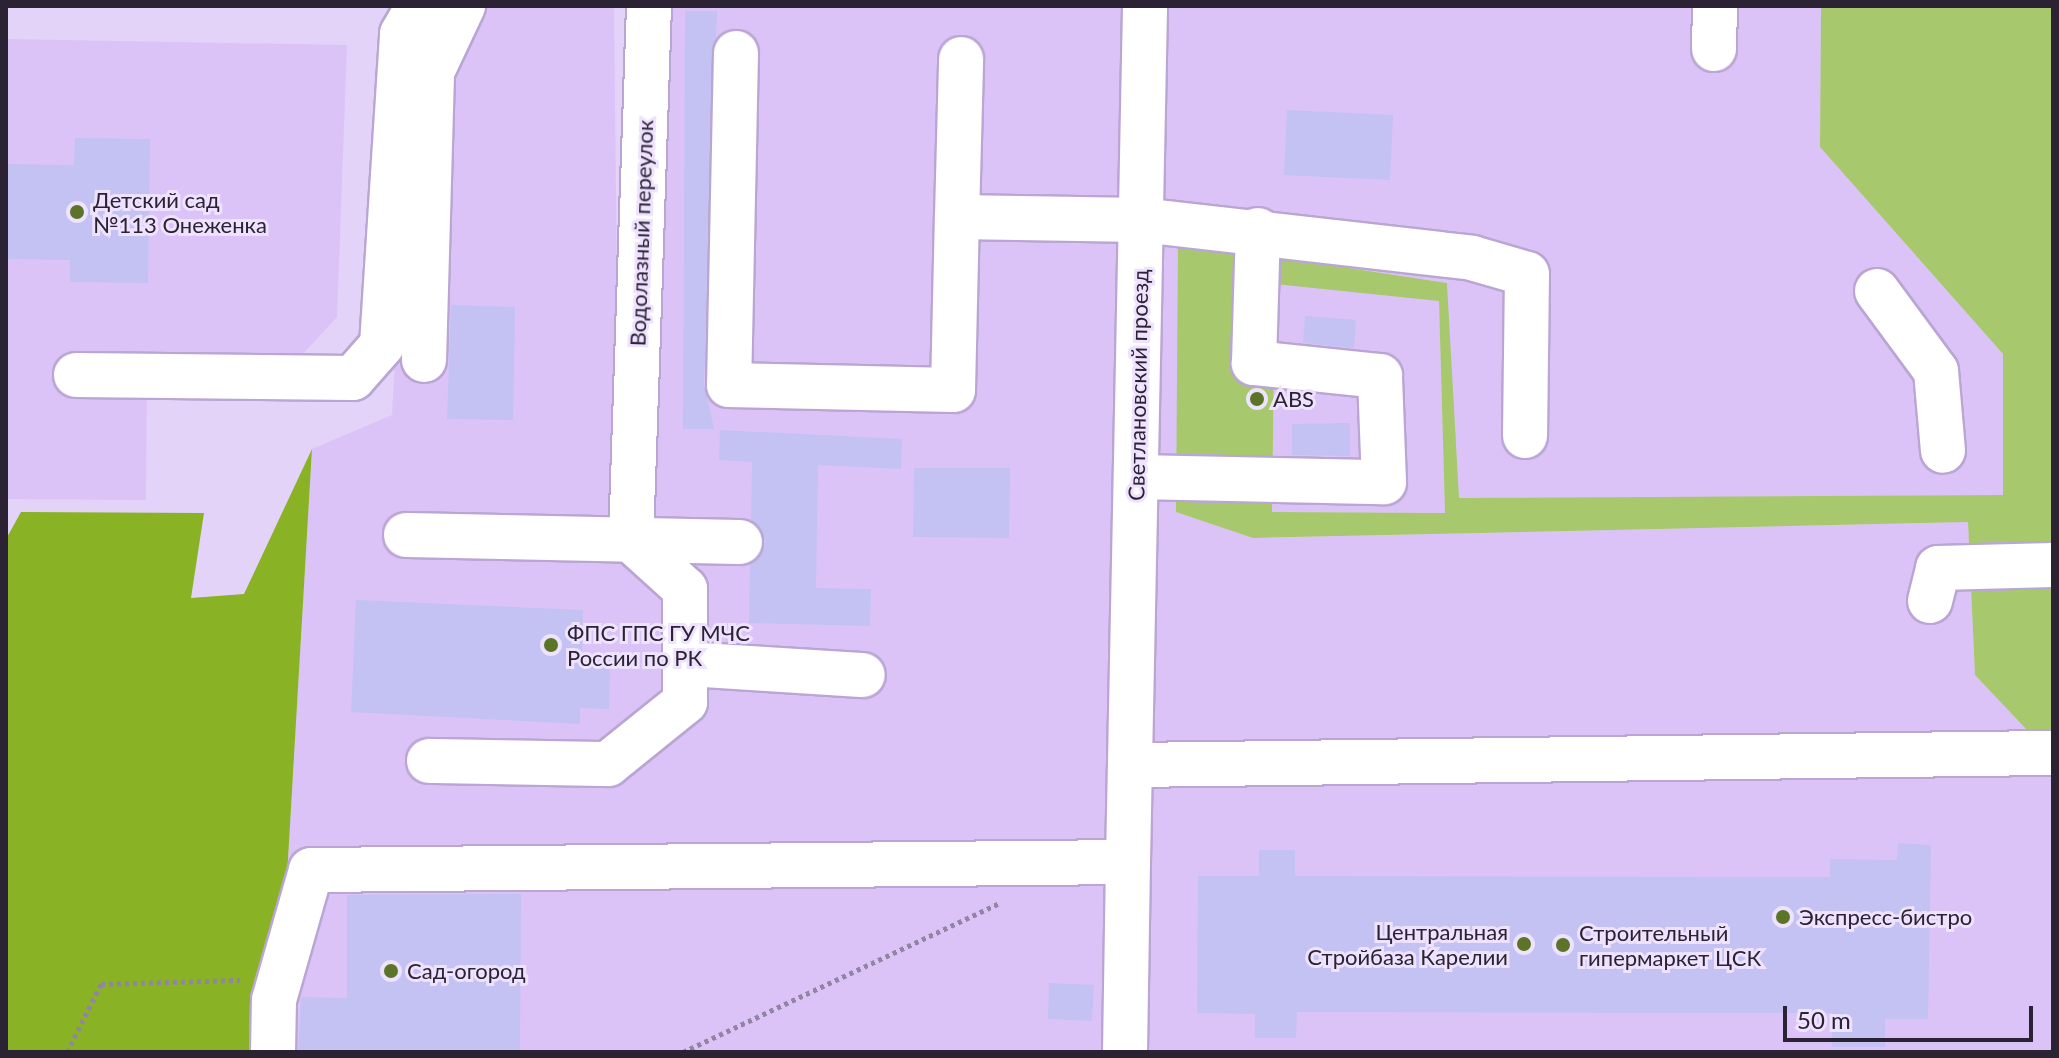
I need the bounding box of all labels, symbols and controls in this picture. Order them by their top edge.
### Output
street label: Водолазный переулок [624,119,658,347]
place label: Детский сад №113 Онеженка [93,186,267,238]
marker: Детский сад №113 Онеженка [68,203,86,221]
street label: Светлановский проезд [1123,269,1153,501]
place label: ABS [1273,386,1314,412]
marker: ABS [1248,390,1266,408]
place label: ФПС ГПС ГУ МЧС России по РК [567,619,750,670]
marker: ФПС ГПС ГУ МЧС России по РК [542,636,560,654]
place label: Экспресс-бистро [1799,904,1972,930]
marker: Экспресс-бистро [1774,908,1792,926]
place label: Центральная Стройбаза Карелии [1307,918,1508,970]
place label: Строительный гипермаркет ЦСК [1579,919,1761,970]
marker: Центральная Стройбаза Карелии [1515,935,1533,953]
marker: Строительный гипермаркет ЦСК [1554,936,1572,954]
place label: Сад-огород [407,958,526,984]
marker: Сад-огород [382,962,400,980]
scale bar [1787,990,2037,1040]
text: 50 m [1797,1005,1851,1034]

